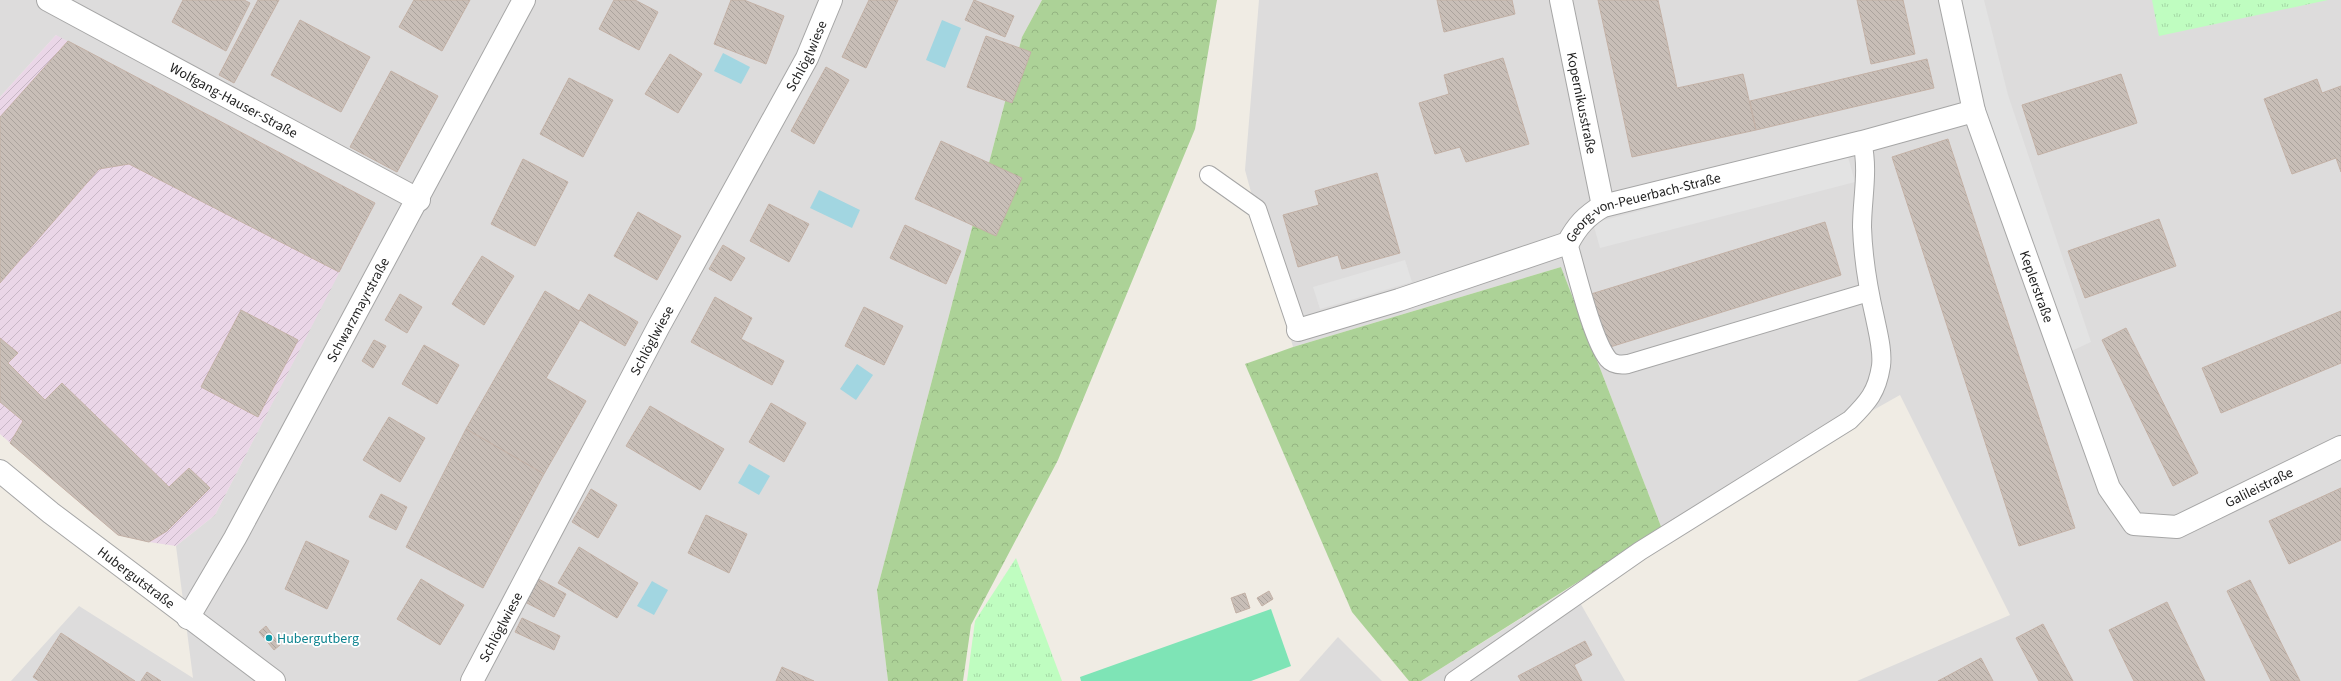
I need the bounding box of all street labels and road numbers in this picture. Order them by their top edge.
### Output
street label: Schlöglwiese [781,18,832,95]
street label: Kopernikusstraße [1561,50,1601,156]
street label: Wolfgang-Hauser-Straße [166,58,301,144]
street label: Georg-von-Peuerbach-Straße [1561,168,1723,247]
street label: Keplerstraße [2014,248,2058,326]
street label: Schwarzmayrstraße [322,254,395,366]
street label: Schlöglwiese [626,302,679,379]
street label: Galileistraße [2222,463,2297,513]
street label: Hubergutstraße [93,542,179,614]
street label: Schlöglwiese [475,589,528,666]

